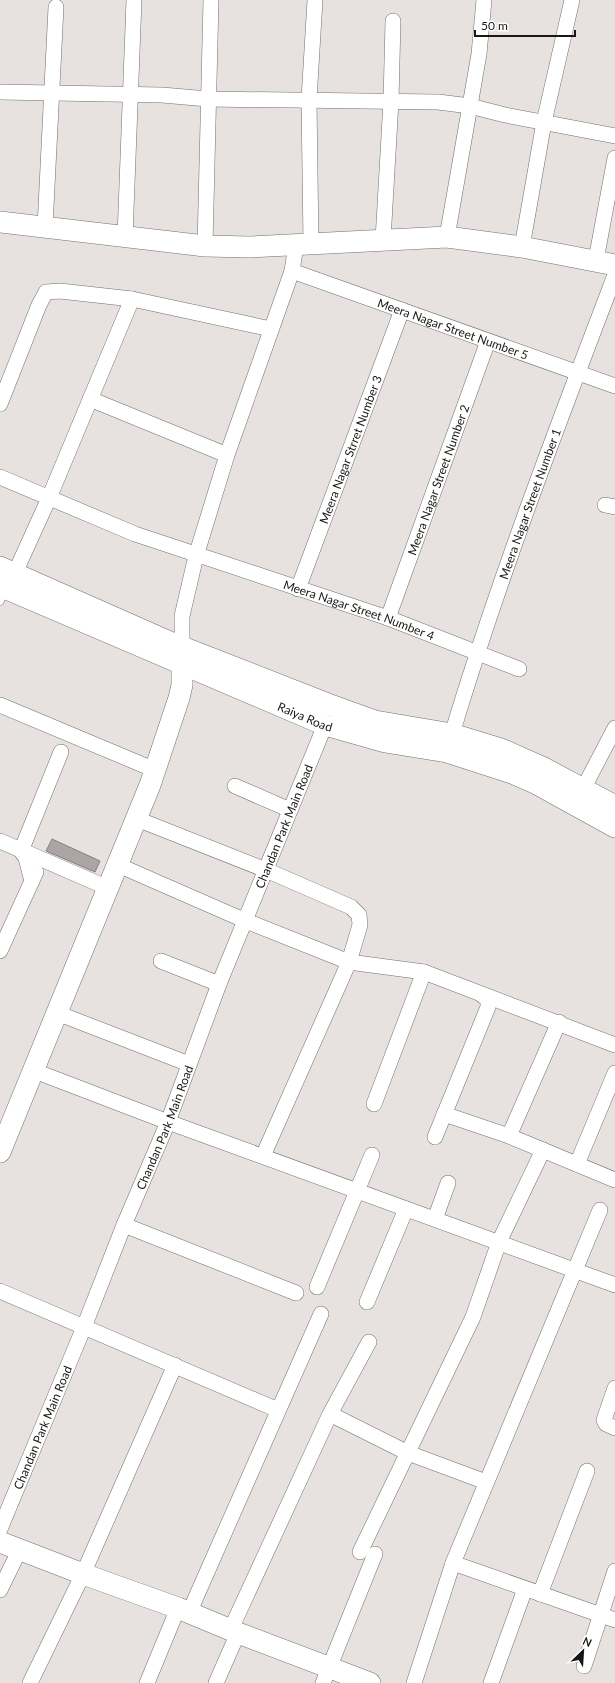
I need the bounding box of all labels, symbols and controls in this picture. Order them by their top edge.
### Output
scale bar [475,12,575,38]
text: 50 m [481,18,508,33]
street label: Meera Nagar Street Number 5 [376,295,531,362]
street label: Meera Nagar Strret Number 3 [316,373,385,526]
street label: Meera Nagar Street Number 2 [404,402,472,557]
street label: Meera Nagar Street Number 1 [496,426,564,581]
street label: Meera Nagar Street Number 4 [282,576,437,643]
street label: Raiya Road [276,698,334,734]
street label: Chandan Park Main Road [252,762,316,890]
street label: Chandan Park Main Road [133,1063,196,1192]
street label: Chandan Park Main Road [10,1363,75,1492]
north arrow [563,1631,603,1671]
text: N [581,1634,594,1649]

